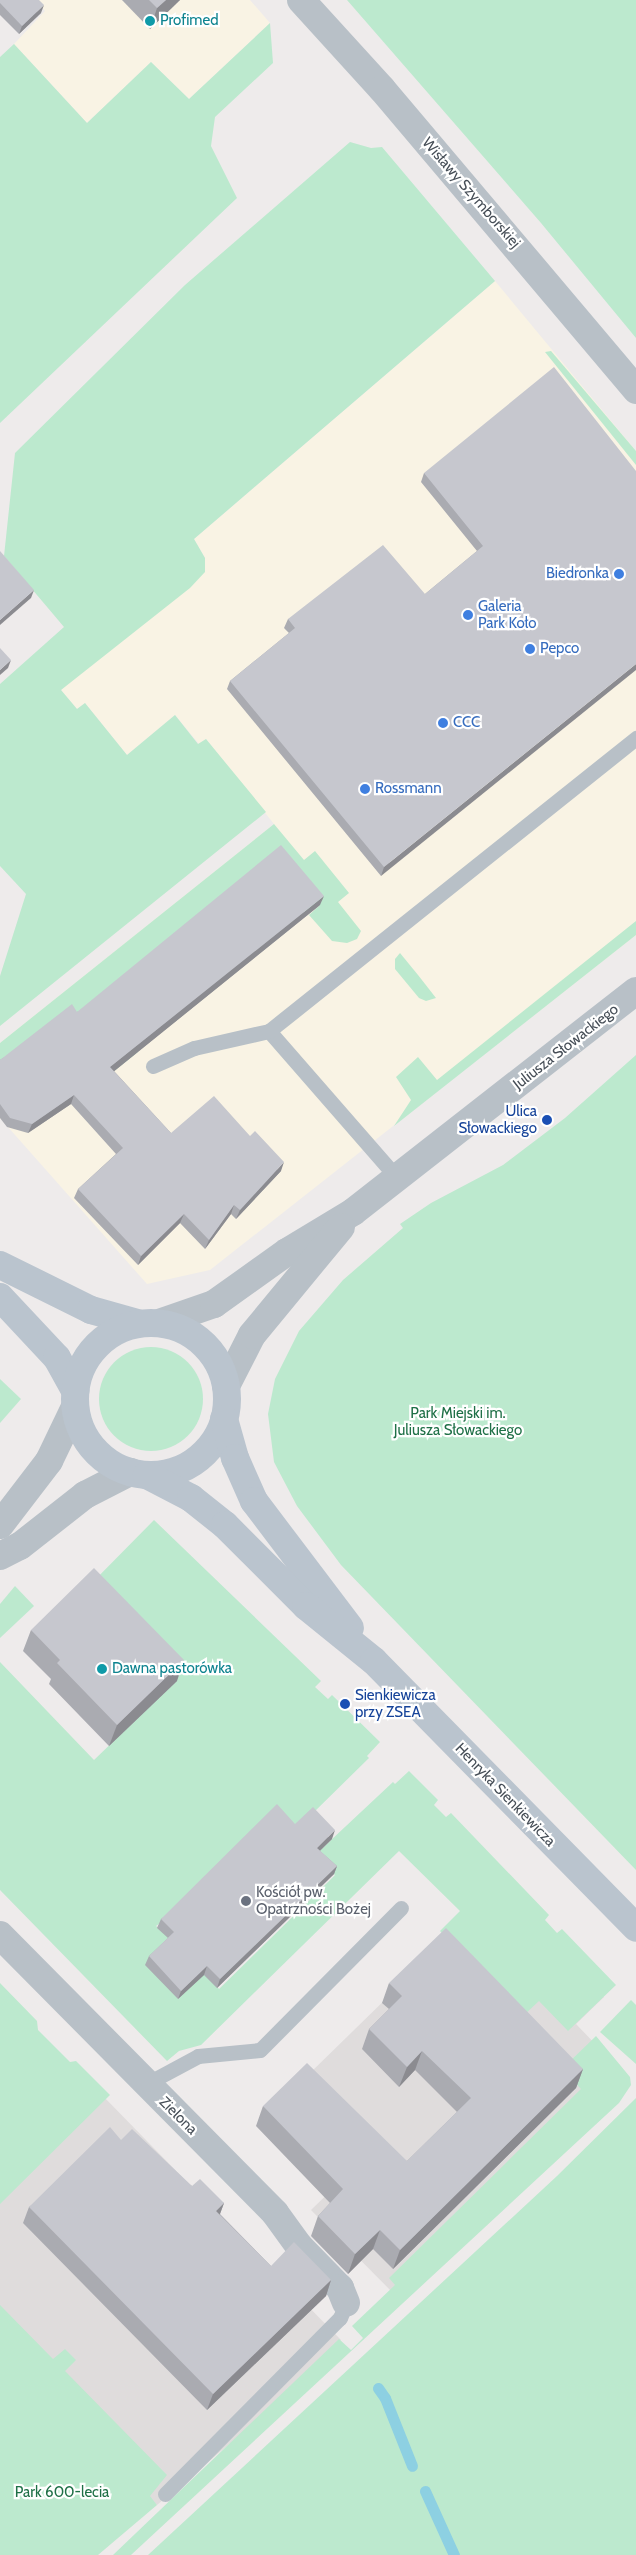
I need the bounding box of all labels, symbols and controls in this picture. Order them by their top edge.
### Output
place label: Profimed [160,12,218,30]
marker: Profimed [144,15,156,27]
street label: Wisławy Szymborskiej [418,134,524,252]
place label: Biedronka [546,565,609,583]
marker: Biedronka [613,568,625,580]
place label: Galeria Park Koło [478,597,536,632]
marker: Galeria Park Koło [462,609,474,621]
place label: Pepco [540,640,579,658]
marker: Pepco [524,643,536,655]
place label: CCC [453,714,480,732]
marker: CCC [437,717,449,729]
place label: Rossmann [375,780,442,798]
marker: Rossmann [359,783,371,795]
street label: Juliusza Słowackiego [510,1000,622,1094]
place label: Ulica Słowackiego [458,1102,537,1137]
marker: Ulica Słowackiego [541,1114,553,1126]
park label: Park Miejski im. Juliusza Słowackiego [394,1404,522,1439]
place label: Dawna pastorówka [112,1660,232,1678]
marker: Dawna pastorówka [96,1663,108,1675]
place label: Sienkiewicza przy ZSEA [355,1686,436,1721]
marker: Sienkiewicza przy ZSEA [339,1698,351,1710]
street label: Henryka Sienkiewicza [451,1740,559,1850]
place label: Kościół pw. Opatrzności Bożej [256,1883,371,1918]
marker: Kościół pw. Opatrzności Bożej [240,1895,252,1907]
street label: Zielona [155,2093,201,2139]
park label: Park 600-lecia [15,2484,109,2502]

